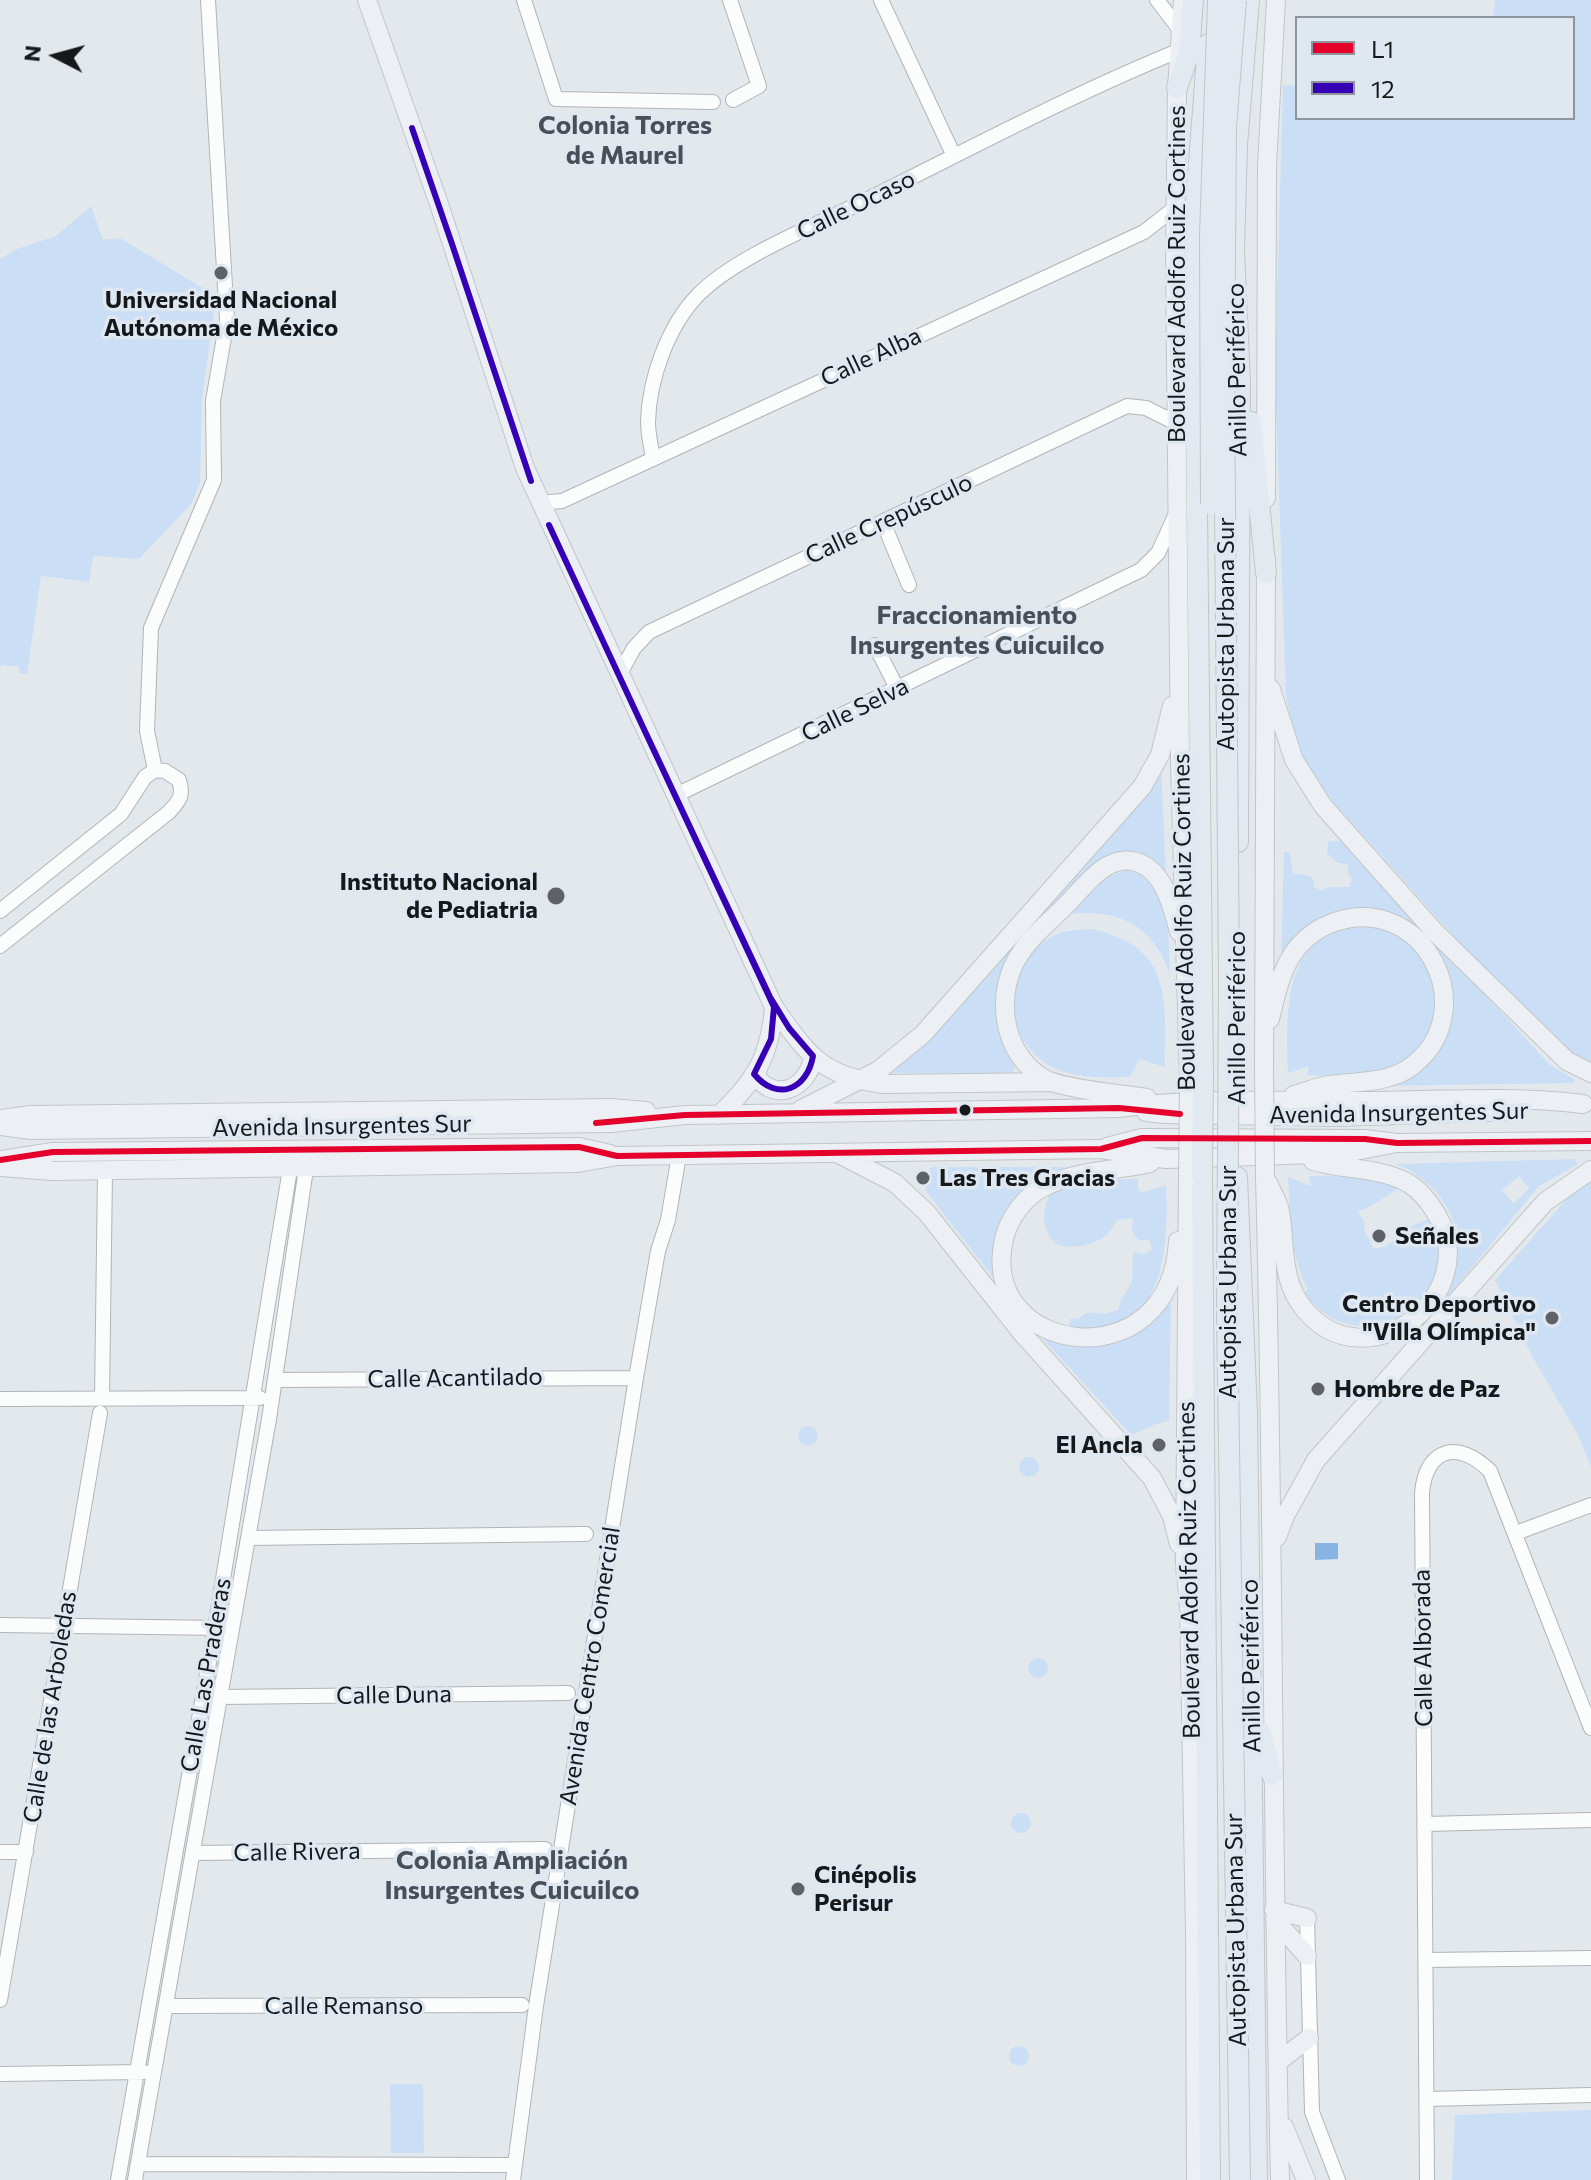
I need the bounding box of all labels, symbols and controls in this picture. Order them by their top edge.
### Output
north arrow [16,16,96,96]
legend [1295,16,1575,120]
text: L1 [1371,34,1394,63]
text: N [17,44,46,63]
text: 12 [1371,74,1395,103]
street label: Boulevard Adolfo Ruiz Cortines [1163,105,1191,443]
district label: Colonia Torres de Maurel [538,109,712,170]
street label: Calle Ocaso [792,164,920,246]
marker: Universidad Nacional Autónoma de México [212,264,230,282]
street label: Anillo Periférico [1221,283,1253,457]
place label: Universidad Nacional Autónoma de México [104,286,338,342]
street label: Calle Alba [816,321,926,393]
street label: Calle Crepúsculo [801,468,977,570]
street label: Autopista Urbana Sur [1212,517,1240,751]
district label: Fraccionamiento Insurgentes Cuicuilco [849,599,1105,660]
street label: Calle Selva [797,672,913,748]
street label: Boulevard Adolfo Ruiz Cortines [1167,753,1201,1091]
place label: Instituto Nacional de Pediatria [340,868,538,924]
marker: Instituto Nacional de Pediatria [545,885,567,907]
street label: Anillo Periférico [1223,931,1251,1105]
street label: Avenida Insurgentes Sur [1269,1096,1529,1130]
unlabelled marker [957,1102,973,1118]
street label: Avenida Insurgentes Sur [212,1109,472,1143]
place label: Las Tres Gracias [939,1164,1115,1192]
street label: Autopista Urbana Sur [1214,1165,1242,1399]
marker: Las Tres Gracias [914,1169,932,1187]
place label: Señales [1395,1222,1479,1250]
marker: Señales [1370,1227,1388,1245]
place label: Centro Deportivo "Villa Olímpica" [1342,1290,1536,1346]
marker: Centro Deportivo "Villa Olímpica" [1543,1309,1561,1327]
street label: Calle Acantilado [367,1362,543,1394]
place label: Hombre de Paz [1334,1375,1500,1403]
marker: Hombre de Paz [1309,1380,1327,1398]
street label: Boulevard Adolfo Ruiz Cortines [1172,1401,1206,1739]
place label: El Ancla [1056,1431,1143,1459]
marker: El Ancla [1150,1436,1168,1454]
street label: Avenida Centro Comercial [554,1524,626,1808]
street label: Calle Alborada [1407,1569,1439,1727]
street label: Calle Las Praderas [175,1576,237,1774]
street label: Anillo Periférico [1235,1579,1267,1753]
street label: Calle de las Arboledas [17,1589,83,1825]
street label: Calle Duna [336,1680,452,1710]
street label: Autopista Urbana Sur [1220,1813,1252,2047]
street label: Calle Rivera [233,1836,361,1868]
district label: Colonia Ampliación Insurgentes Cuicuilco [384,1844,640,1906]
place label: Cinépolis Perisur [814,1861,917,1917]
marker: Cinépolis Perisur [789,1880,807,1898]
street label: Calle Remanso [265,1992,423,2020]

